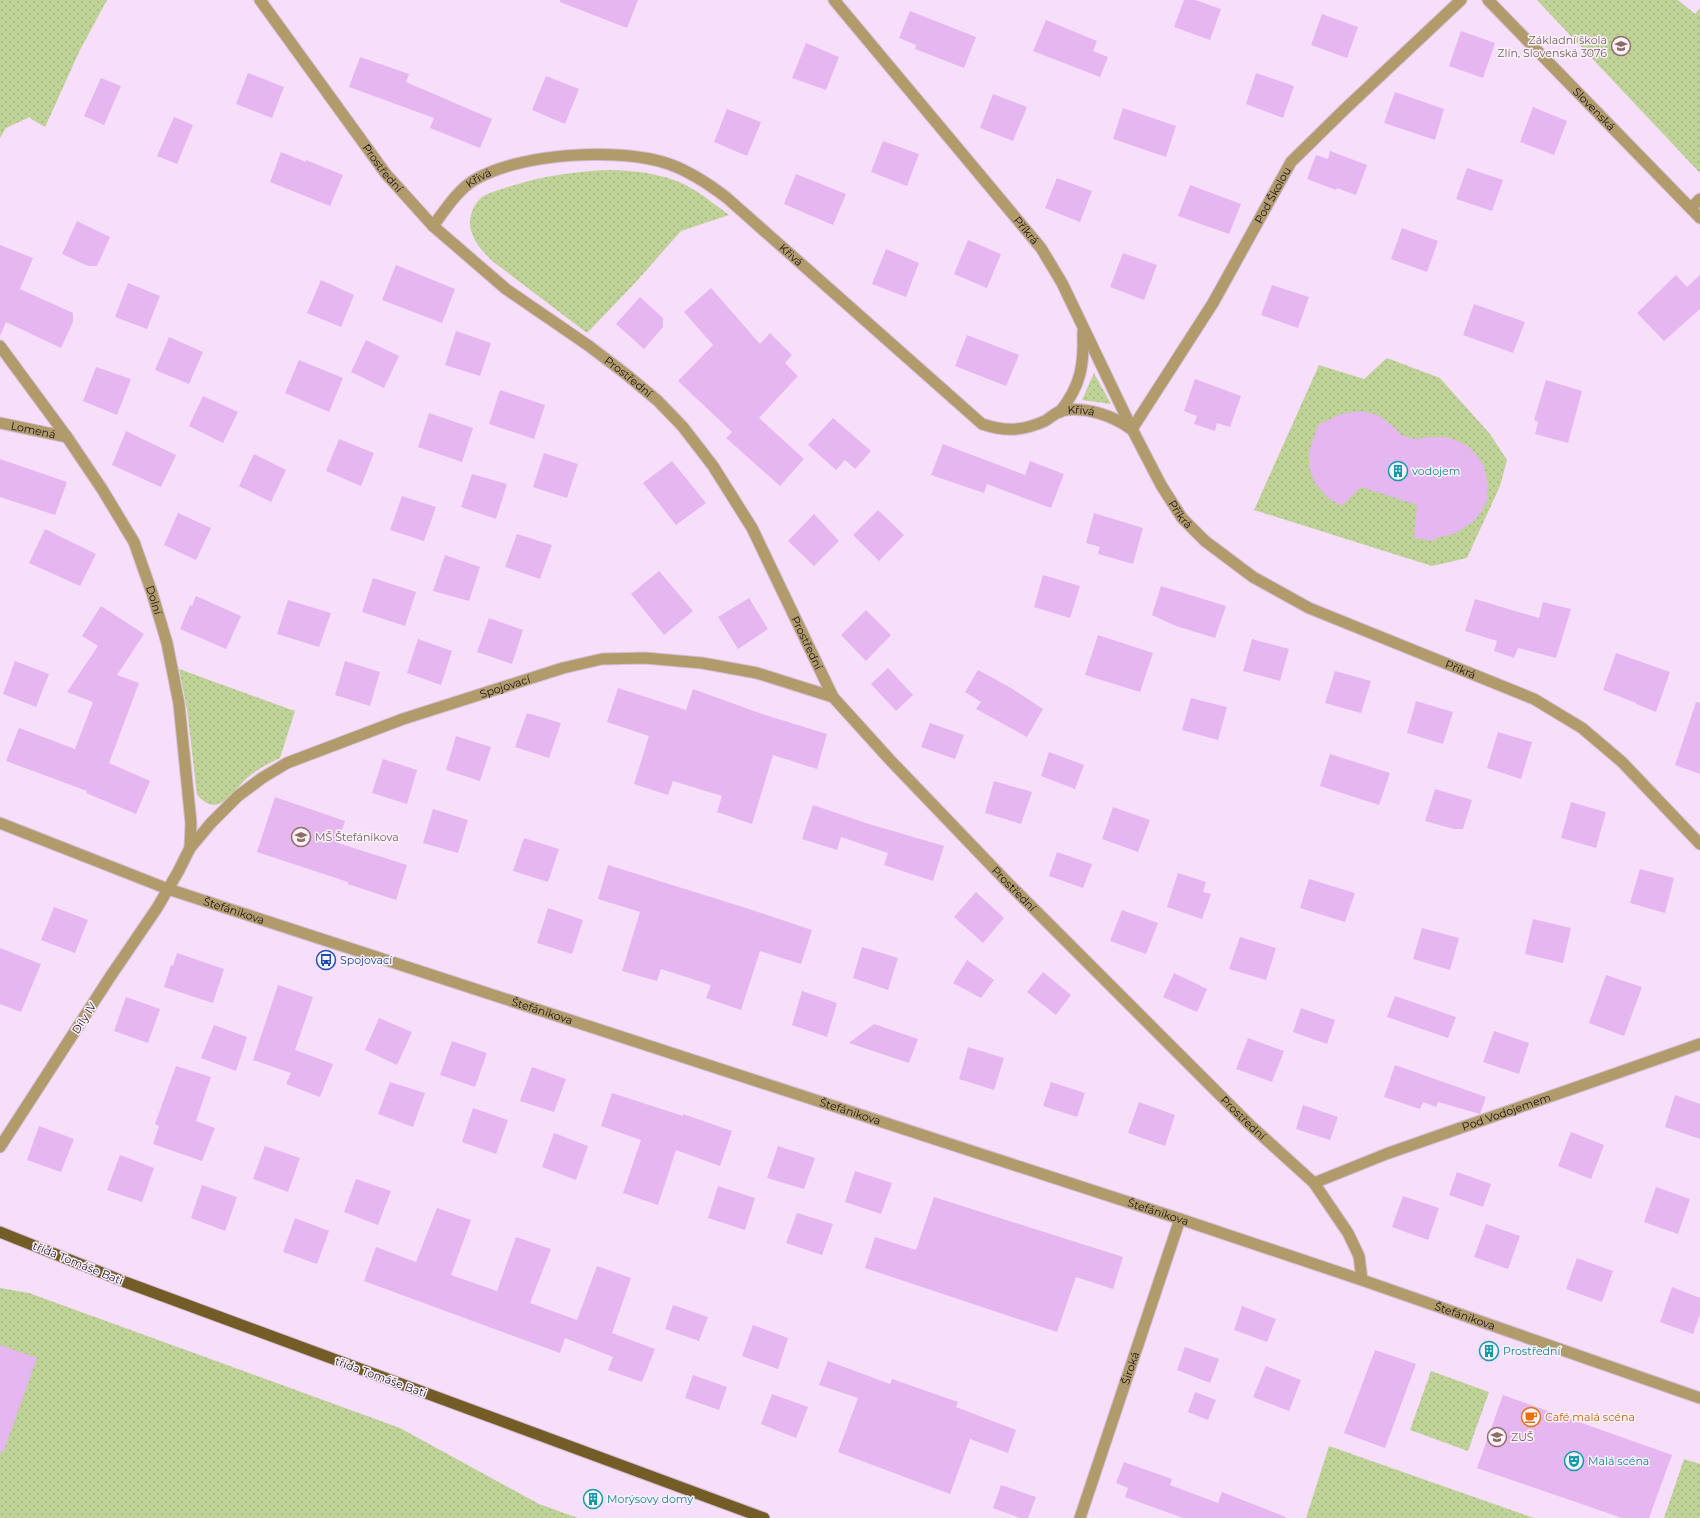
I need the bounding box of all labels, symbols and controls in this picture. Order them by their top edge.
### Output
place label: Základní škola Zlín, Slovenská 3076 [1497,33,1607,60]
school or university icon: Základní škola Zlín, Slovenská 3076 [1610,35,1632,57]
street label: Slovenská [1570,84,1618,133]
street label: Prostřední [359,141,407,196]
street label: Křivá [463,165,493,191]
street label: Pod Školou [1251,165,1294,226]
street label: Příkrá [1011,214,1042,247]
street label: Křivá [776,241,806,269]
street label: Prostřední [602,353,656,401]
street label: Křivá [1067,402,1096,419]
street label: Lomená [10,418,57,441]
building icon: vodojem [1387,460,1409,482]
place label: vodojem [1412,464,1460,478]
street label: Příkrá [1165,497,1195,531]
street label: Dolní [143,584,165,617]
street label: Prostřední [788,614,826,673]
street label: Příkrá [1443,657,1478,682]
street label: Spojovací [478,672,533,701]
school or university icon: MŠ Štefánikova [290,826,312,848]
place label: MŠ Štefánikova [315,830,399,844]
street label: Prostřední [989,863,1040,915]
street label: Štefánikova [202,894,266,927]
bus stop icon: Spojovací [315,949,337,971]
place label: Spojovací [340,953,393,967]
street label: Štefánikova [510,994,574,1028]
street label: Díly IV [69,999,99,1036]
street label: Pod Vodojemem [1460,1090,1552,1134]
street label: Prostřední [1218,1093,1269,1144]
street label: Štefánikova [818,1095,883,1128]
street label: Štefánikova [1126,1195,1191,1228]
street label: třída Tomáše Bati [31,1238,125,1288]
street label: Štefánikova [1433,1299,1497,1333]
building icon: Prostřední [1478,1340,1500,1362]
place label: Prostřední [1503,1344,1561,1358]
street label: Široká [1118,1350,1142,1386]
street label: třída Tomáše Bati [333,1354,429,1400]
cafe icon: Café malá scéna [1520,1406,1542,1428]
place label: Café malá scéna [1545,1410,1635,1424]
school or university icon: ZUŠ [1486,1426,1508,1448]
place label: ZUŠ [1511,1430,1534,1444]
theatre icon: Malá scéna [1563,1450,1585,1472]
place label: Malá scéna [1588,1454,1649,1468]
building icon: Morýsovy domy [582,1488,604,1510]
place label: Morýsovy domy [607,1492,693,1506]

